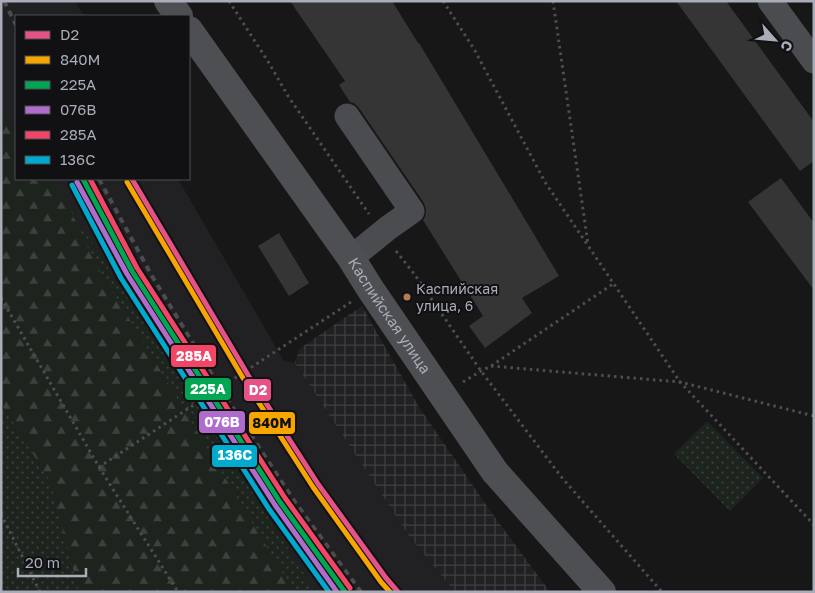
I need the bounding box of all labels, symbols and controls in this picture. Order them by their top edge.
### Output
legend [15,15,190,180]
north arrow [750,15,800,65]
text: D2 [60,25,79,43]
text: С [777,38,797,54]
text: 840М [60,50,101,68]
text: 225А [60,75,96,93]
text: 076В [60,100,96,118]
text: 285А [60,125,97,143]
text: 136С [60,150,95,168]
street label: Каспийская улица [345,254,435,377]
place label: Каспийская улица, 6 [416,280,498,314]
marker: Каспийская улица, 6 [402,292,412,302]
line badge: 285А [170,344,217,368]
text: 285А [176,347,212,364]
line badge: 225А [184,377,232,401]
line badge: D2 [243,378,272,402]
text: 225А [190,380,226,397]
text: D2 [249,381,268,398]
line badge: 076В [198,410,246,434]
line badge: 840М [248,411,296,435]
text: 076В [204,413,240,430]
text: 840М [252,414,292,431]
line badge: 136С [211,444,258,468]
text: 136С [218,446,252,463]
scale bar [18,546,85,578]
text: 20 m [25,553,60,571]

